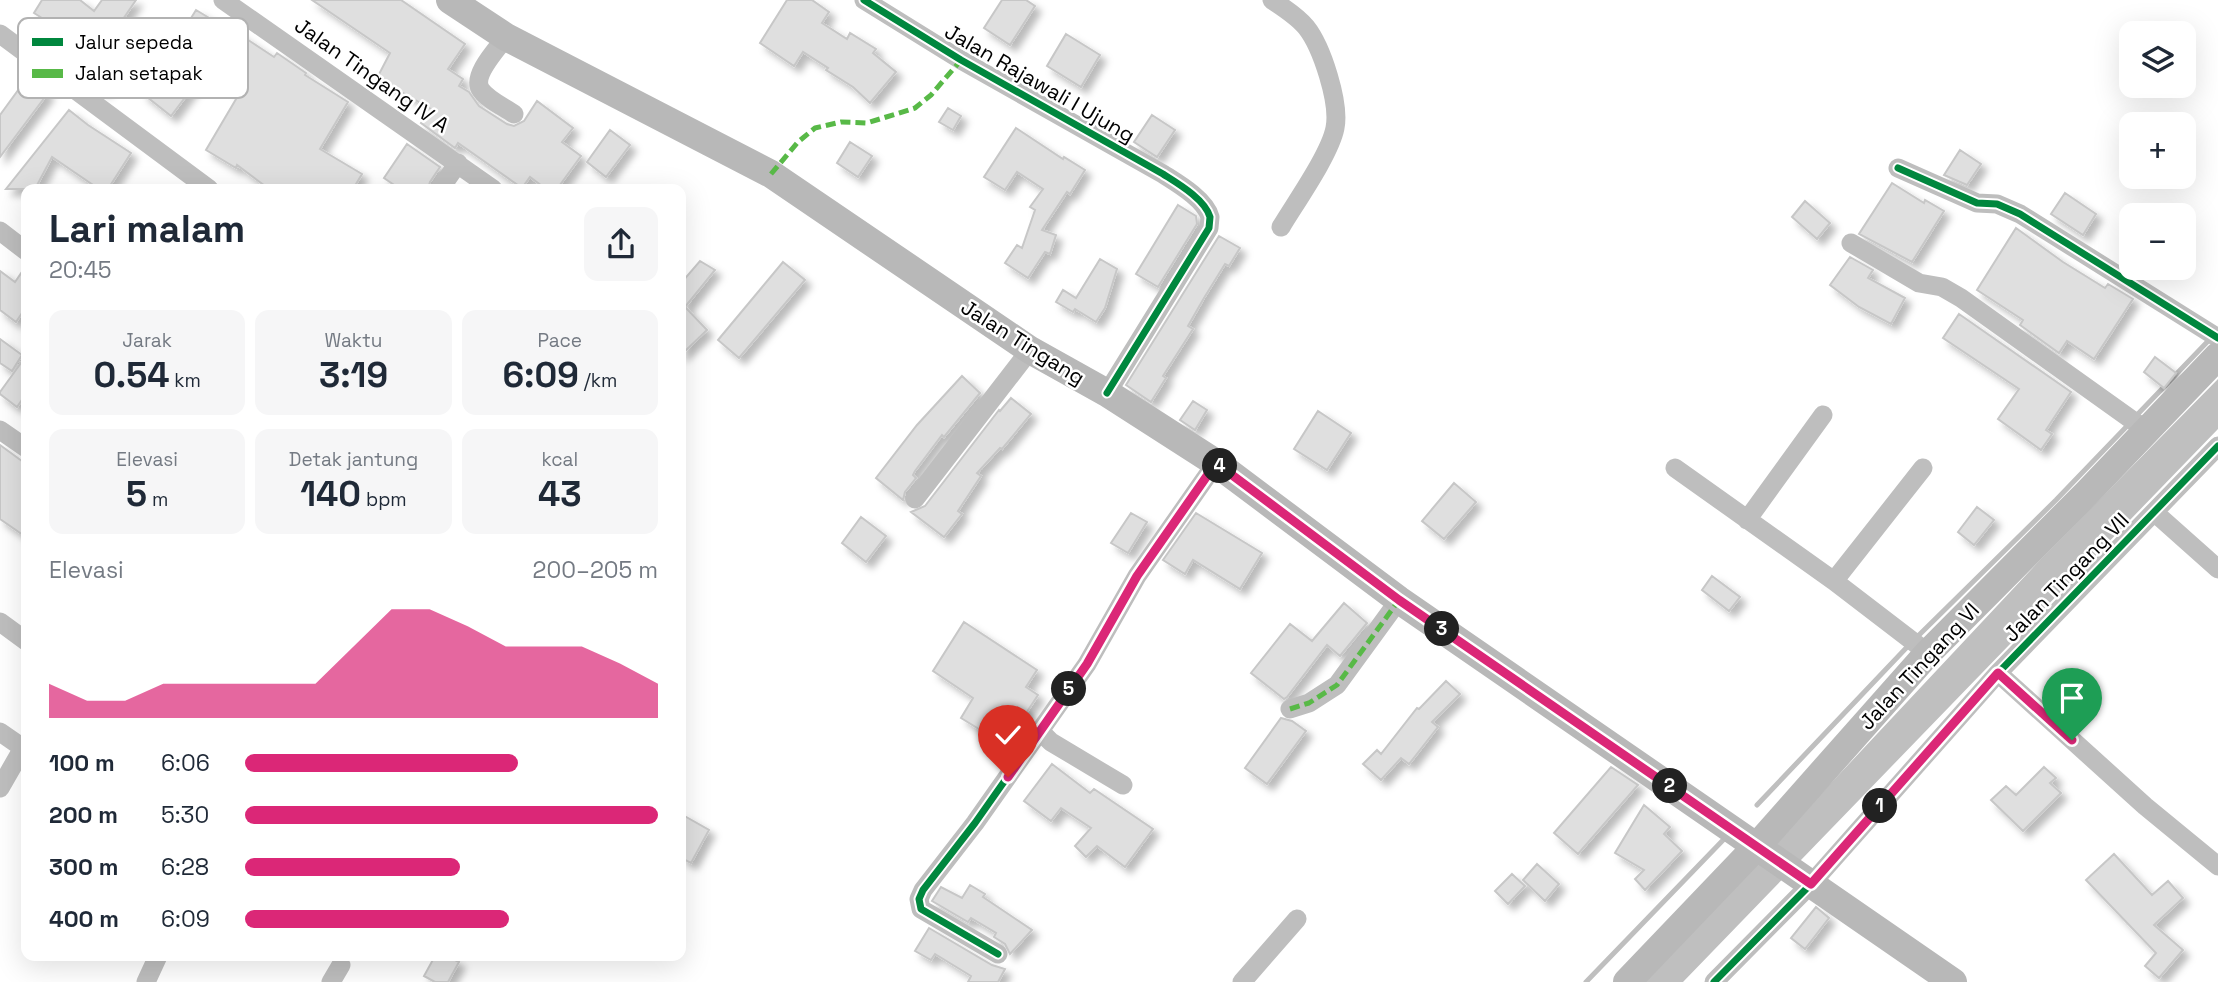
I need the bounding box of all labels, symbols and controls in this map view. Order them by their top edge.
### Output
street label: Jalan Tingang IV A [289,12,455,138]
legend [18,18,248,98]
street label: Jalan Rajawali I Ujung [940,18,1140,148]
map controls [2119,21,2196,280]
button: layers [2119,21,2196,98]
text: Jalur sepeda [75,30,193,55]
text: Jalan setapak [75,61,203,86]
button: + [2119,112,2196,189]
button: − [2119,203,2196,280]
text: Lari malam [49,205,245,253]
button: share [584,207,658,281]
text: 20:45 [49,255,112,285]
street label: Jalan Tingang [956,293,1090,391]
text: Jarak [122,328,172,353]
text: Waktu [325,328,382,353]
text: Pace [538,328,582,353]
text: 0.54 [93,353,169,397]
text: 3:19 [319,353,388,397]
text: 6:09 [502,353,579,397]
text: km [169,368,201,393]
text: /km [579,368,617,393]
text: Elevasi [116,447,178,472]
text: Detak jantung [289,447,418,472]
text: kcal [541,447,578,472]
pin: 4 [1202,448,1238,484]
text: 4 [1213,453,1226,478]
text: 5 [126,472,147,516]
text: 140 [300,472,361,516]
text: 43 [538,472,582,516]
text: m [147,487,168,512]
text: bpm [361,487,407,512]
street label: Jalan Tingang VII [1997,507,2135,647]
text: Elevasi [49,555,124,585]
text: 200–205 m [533,555,658,585]
street label: Jalan Tingang VI [1853,597,1985,735]
pin: 3 [1424,612,1460,646]
text: 3 [1436,616,1447,641]
pin [2042,668,2102,740]
pin: 5 [1052,672,1086,706]
text: 5 [1063,676,1074,701]
icon: arrive [2053,679,2091,717]
pin [978,705,1038,777]
icon: check [989,716,1027,754]
text: 100 m [49,748,115,778]
text: 6:06 [161,748,210,778]
pin: 2 [1652,768,1688,804]
text: 2 [1664,773,1675,798]
pin: 1 [1862,788,1898,824]
text: 1 [1875,793,1884,818]
text: 200 m [49,800,118,830]
text: 5:30 [161,800,209,830]
text: 300 m [49,852,118,882]
text: 6:28 [161,852,209,882]
text: 400 m [49,904,119,934]
text: 6:09 [161,904,210,934]

